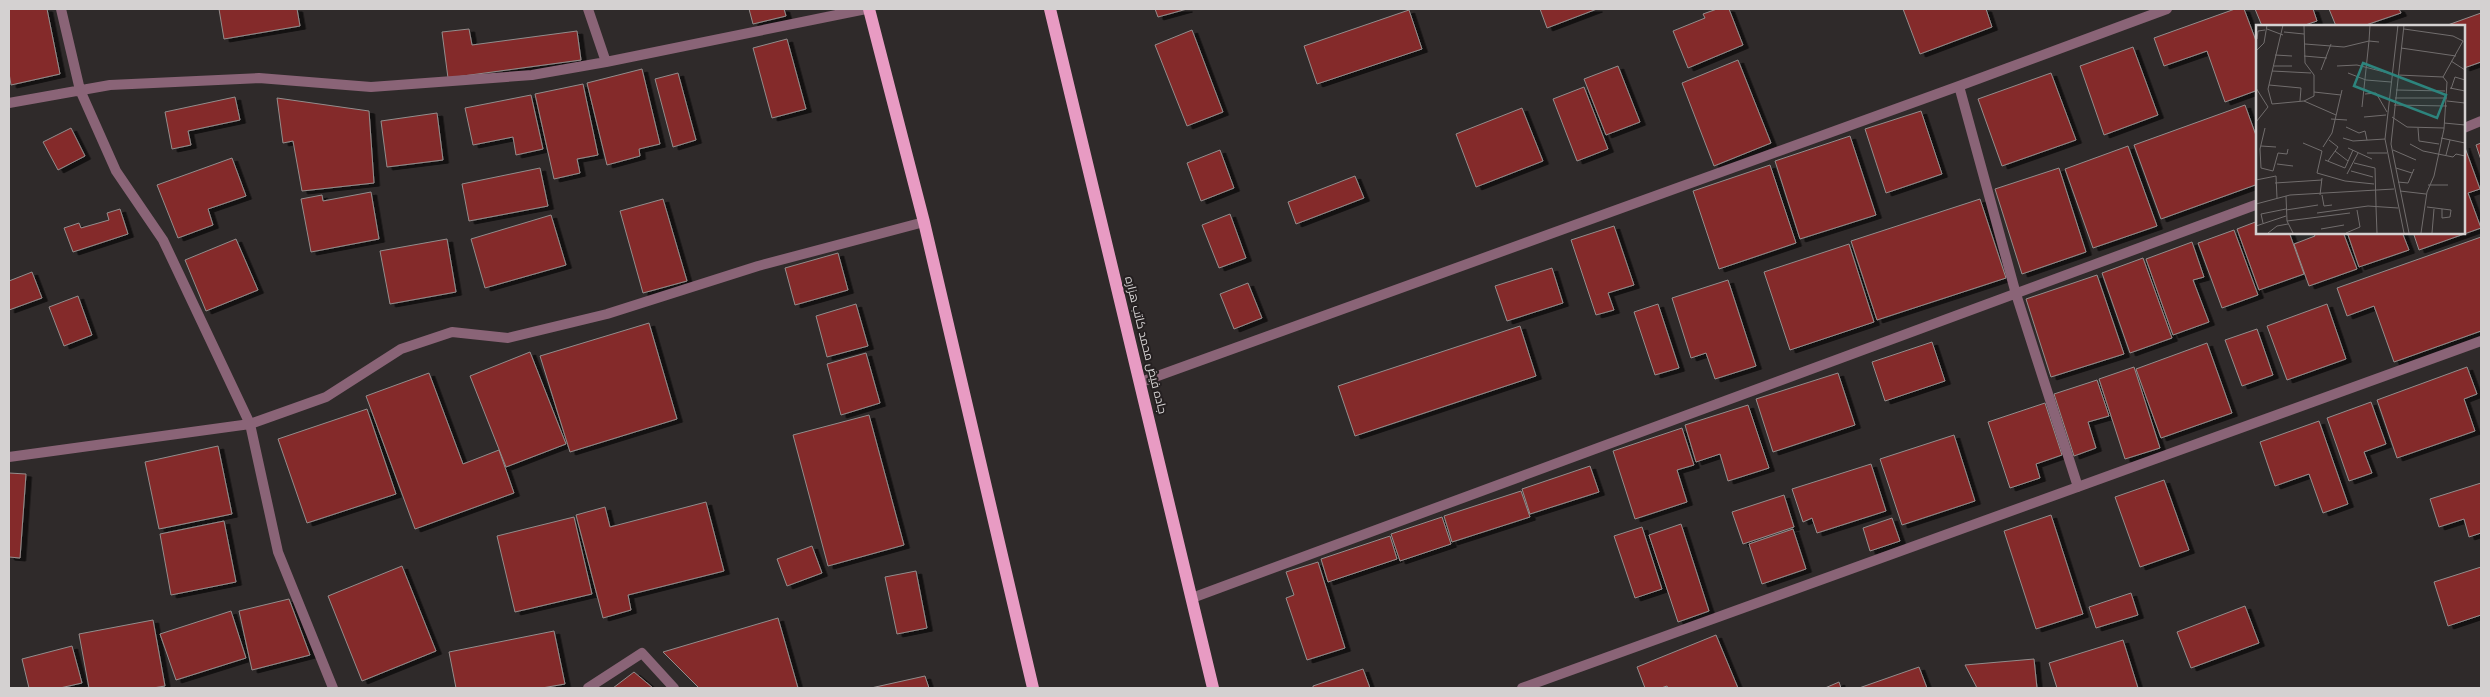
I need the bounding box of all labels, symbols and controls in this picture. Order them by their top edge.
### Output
inset map [2256,25,2465,234]
street label: جاده فیض محمد کاتب هزاره [1122,275,1170,415]

